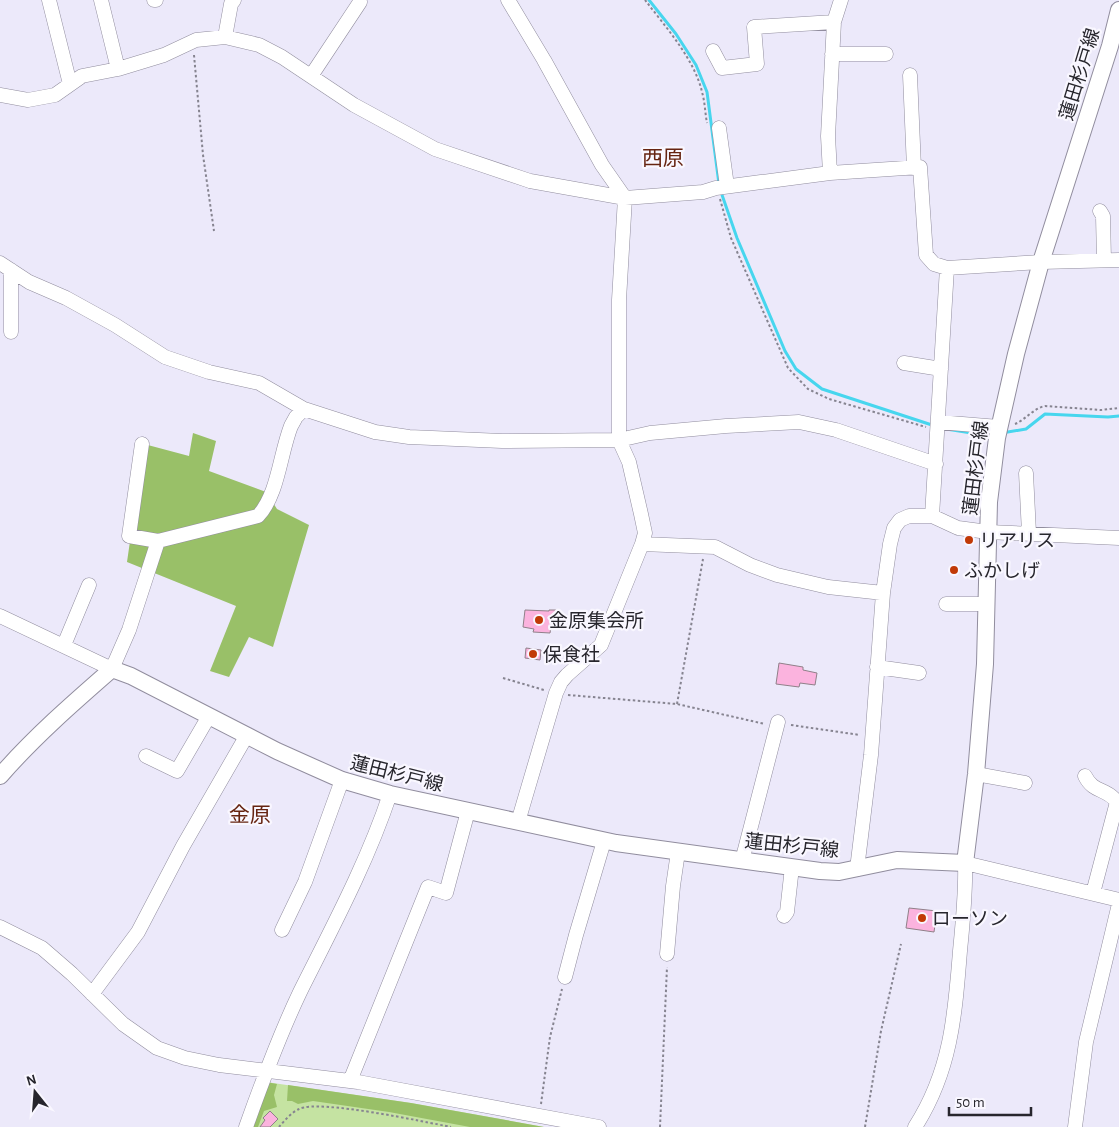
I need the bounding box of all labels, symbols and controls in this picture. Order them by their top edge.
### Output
street label: 蓮田杉戸線 [1056,26,1103,123]
district label: 西原 [642,148,684,169]
street label: 蓮田杉戸線 [959,420,992,516]
place label: リアリス [979,532,1055,551]
marker: リアリス [963,534,975,546]
place label: ふかしげ [964,561,1040,581]
marker: ふかしげ [948,564,960,576]
place label: 金原集会所 [549,610,644,631]
marker: 金原集会所 [533,614,545,626]
place label: 保食社 [543,644,600,665]
marker: 保食社 [527,648,539,660]
street label: 蓮田杉戸線 [348,752,446,795]
district label: 金原 [229,804,271,826]
street label: 蓮田杉戸線 [744,830,840,861]
place label: ローソン [932,910,1008,929]
marker: ローソン [916,912,928,924]
north arrow [10,1067,60,1117]
text: N [25,1072,38,1089]
scale bar [949,1084,1032,1116]
text: 50 m [956,1095,985,1110]

